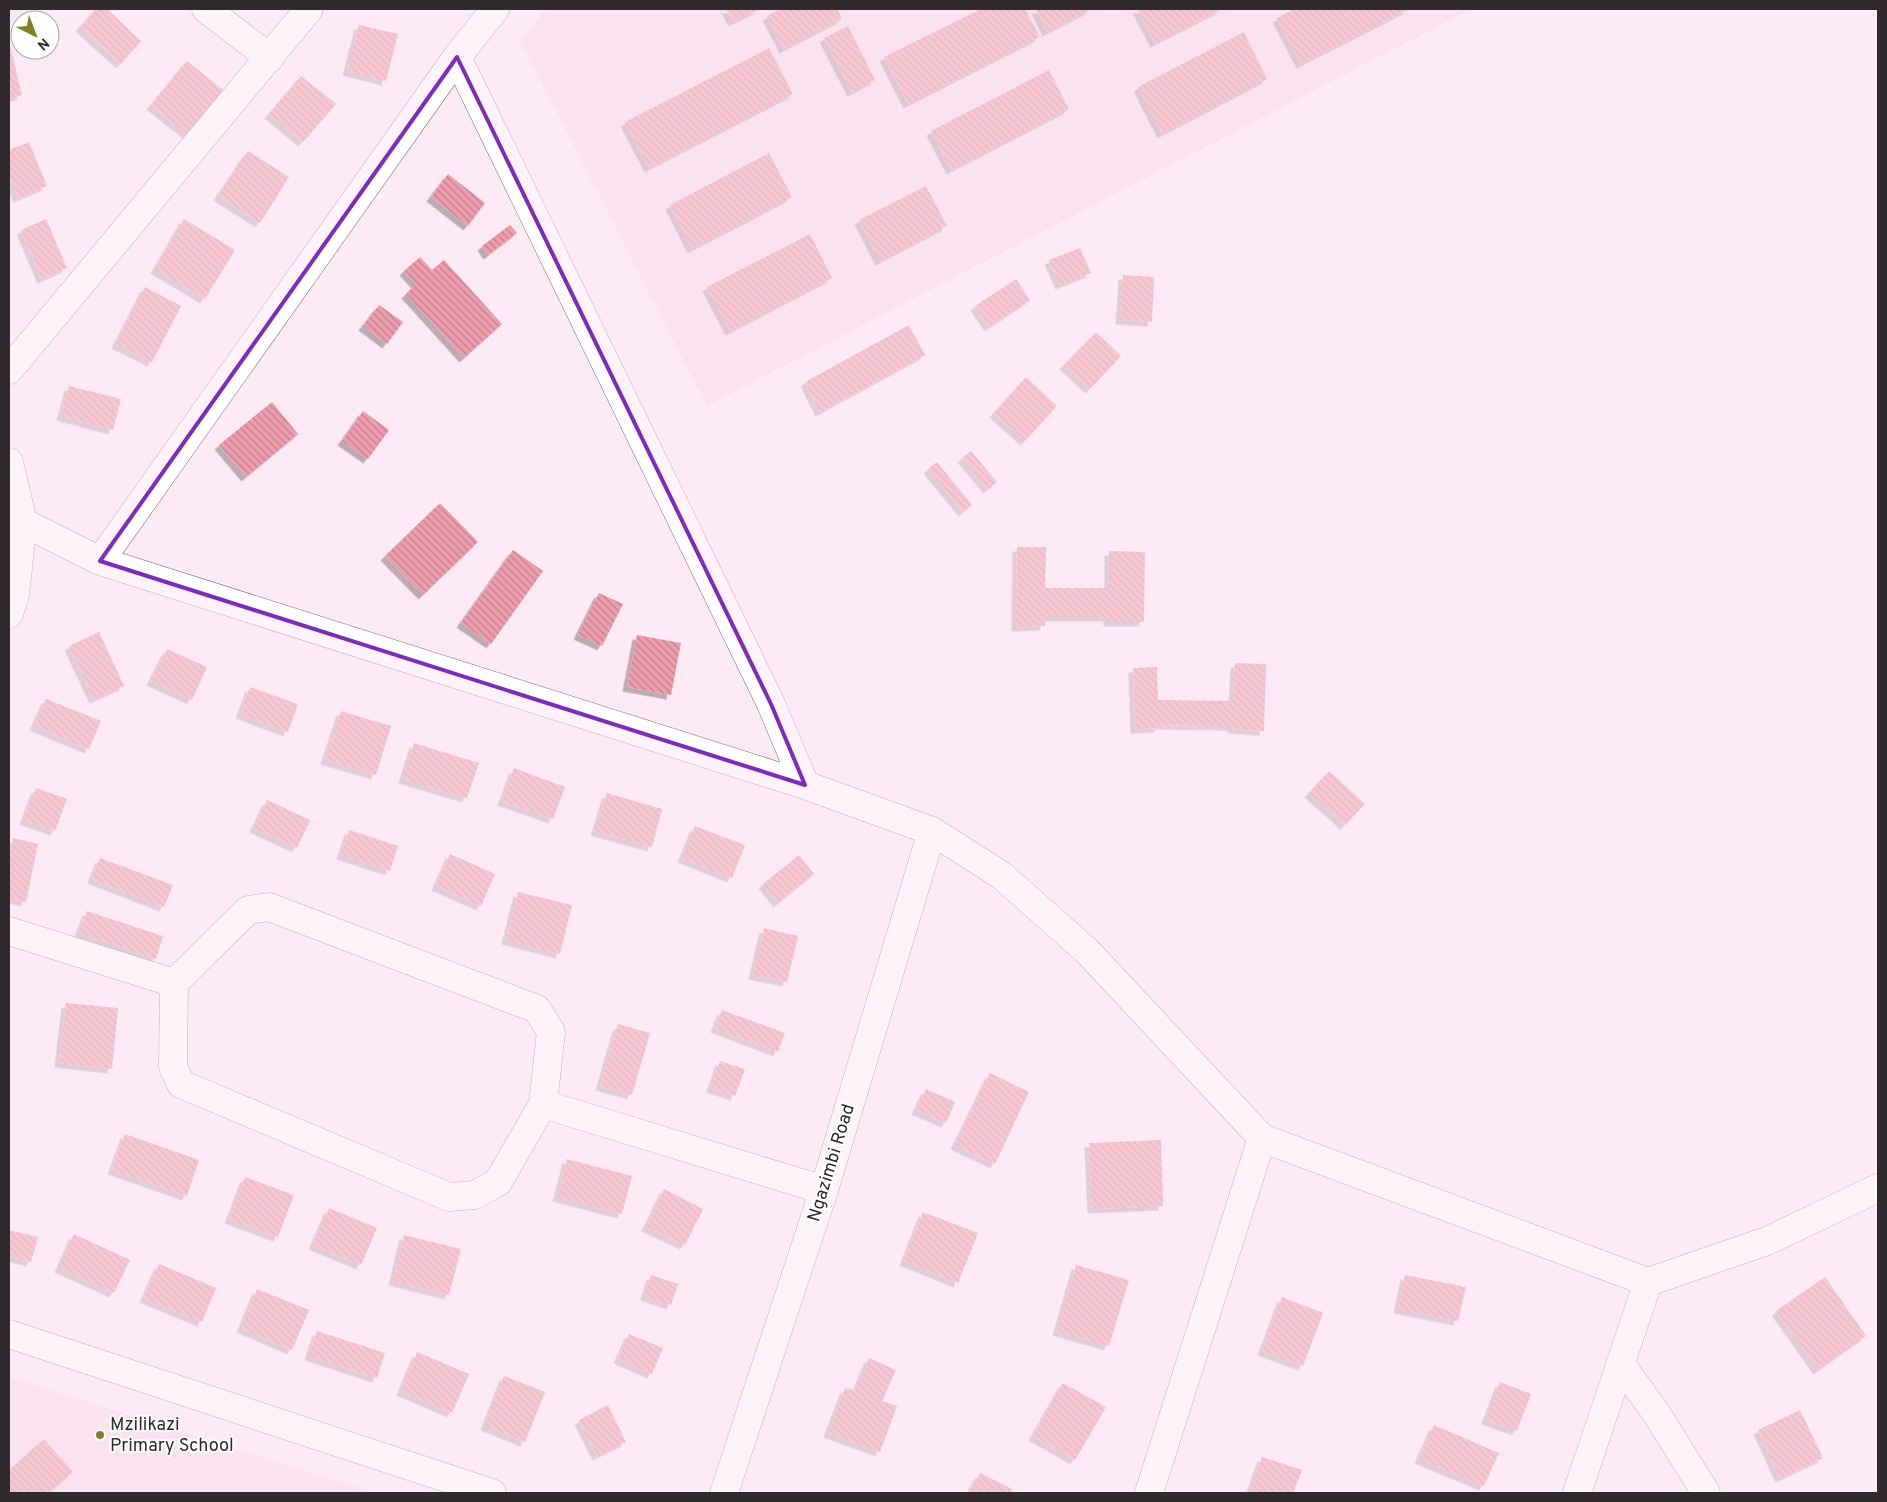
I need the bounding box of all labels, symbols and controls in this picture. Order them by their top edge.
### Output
north arrow [10,10,60,60]
text: N [33,34,52,53]
street label: Ngazimbi Road [803,1101,861,1225]
place label: Mzilikazi Primary School [110,1414,234,1458]
marker: Mzilikazi Primary School [94,1429,106,1441]

